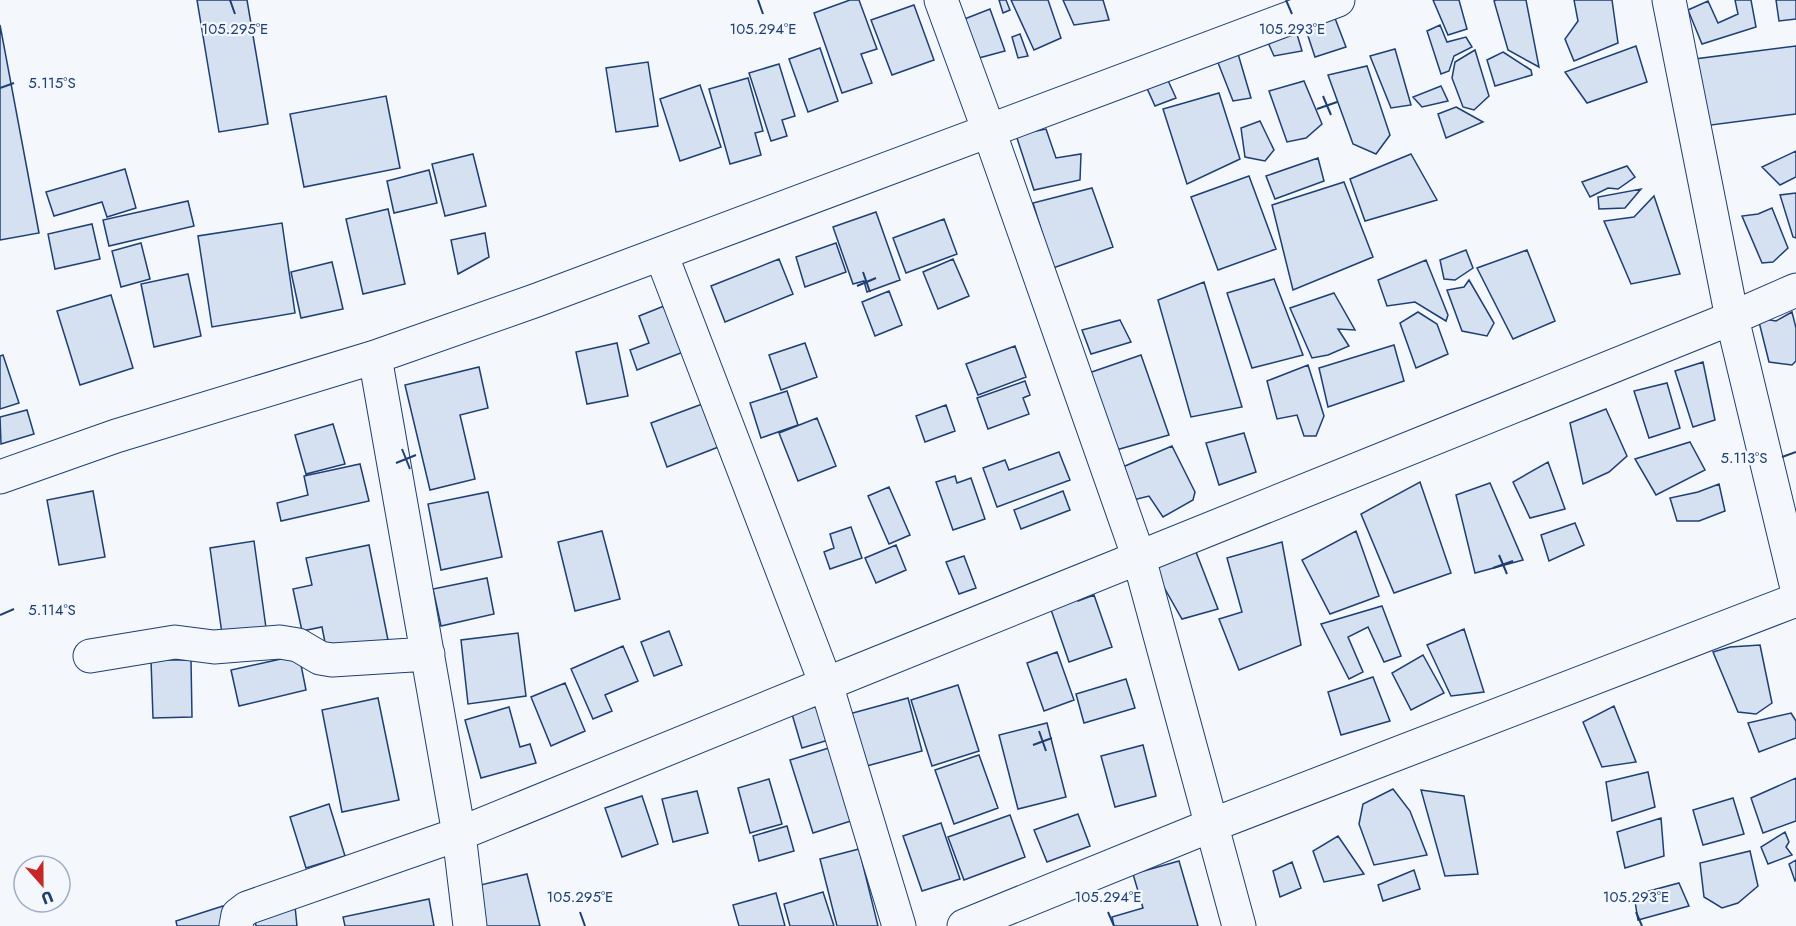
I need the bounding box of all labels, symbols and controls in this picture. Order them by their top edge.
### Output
text: 105.295°E [202,18,268,40]
text: 105.294°E [729,18,797,40]
text: 105.293°E [1259,18,1325,40]
text: 5.115°S [28,72,76,94]
text: 5.113°S [1720,447,1768,469]
text: 5.114°S [28,599,76,621]
north arrow [12,854,72,914]
text: U [38,885,57,910]
text: 105.295°E [547,886,613,908]
text: 105.294°E [1074,886,1142,908]
text: 105.293°E [1603,886,1669,908]

